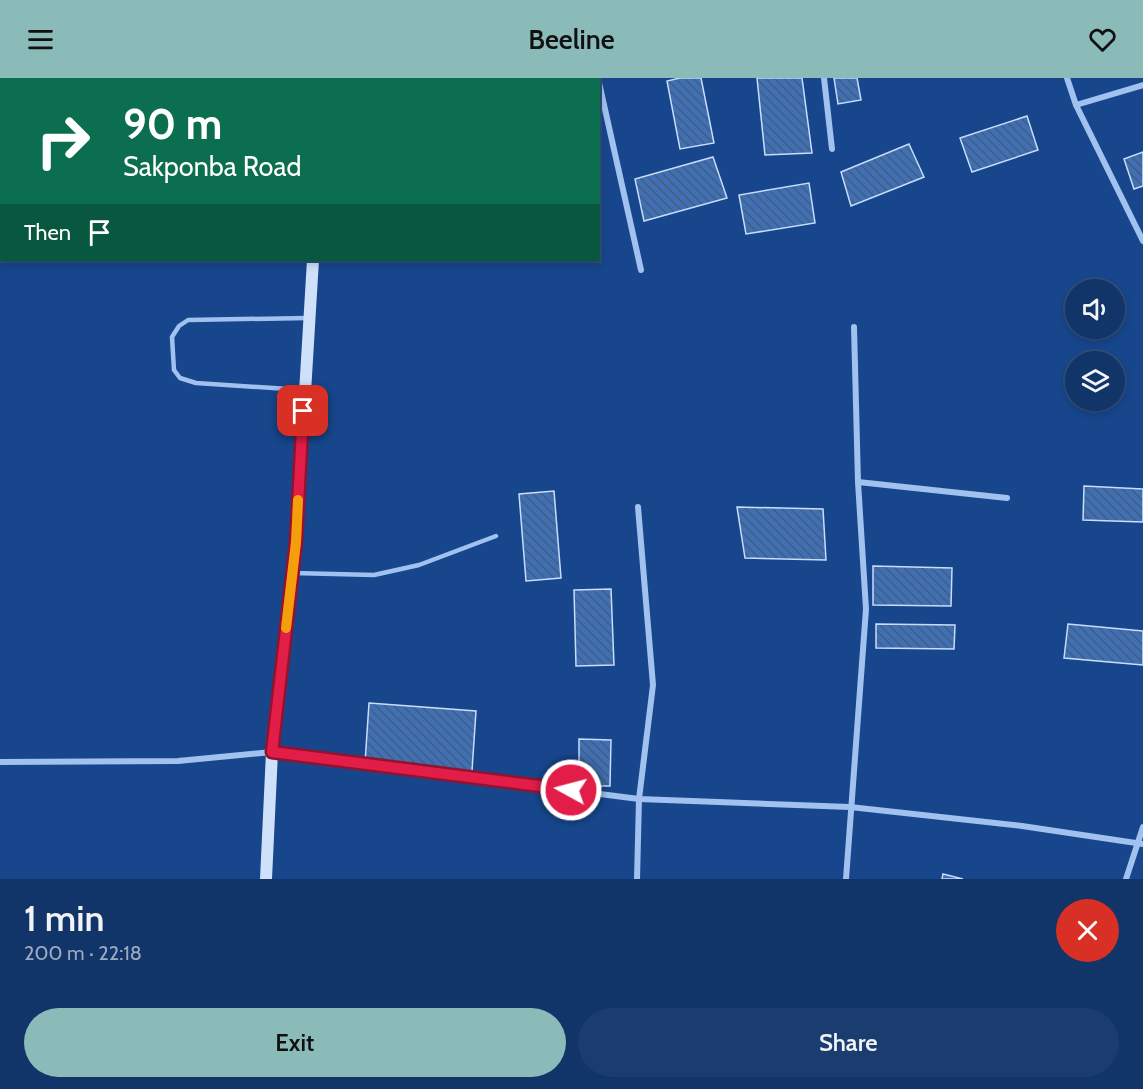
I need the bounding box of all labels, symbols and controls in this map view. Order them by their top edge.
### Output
icon: menu [24,23,57,56]
text: Beeline [528,23,615,56]
icon: heart [1086,23,1119,56]
text: 90 m [123,98,222,150]
icon: right [24,102,102,180]
text: Sakponba Road [123,150,301,183]
icon: arrive [83,216,116,249]
text: Then [24,219,71,246]
map controls [1065,279,1125,411]
button: sound [1065,279,1125,339]
button: layers [1065,351,1125,411]
pin [277,385,328,436]
icon: arrive [286,394,319,427]
position arrow [539,758,603,822]
text: 1 min [24,896,104,940]
button: close [1056,899,1119,962]
text: 200 m · 22:18 [24,941,142,965]
button: Exit [24,1008,566,1077]
button: Share [578,1008,1119,1077]

